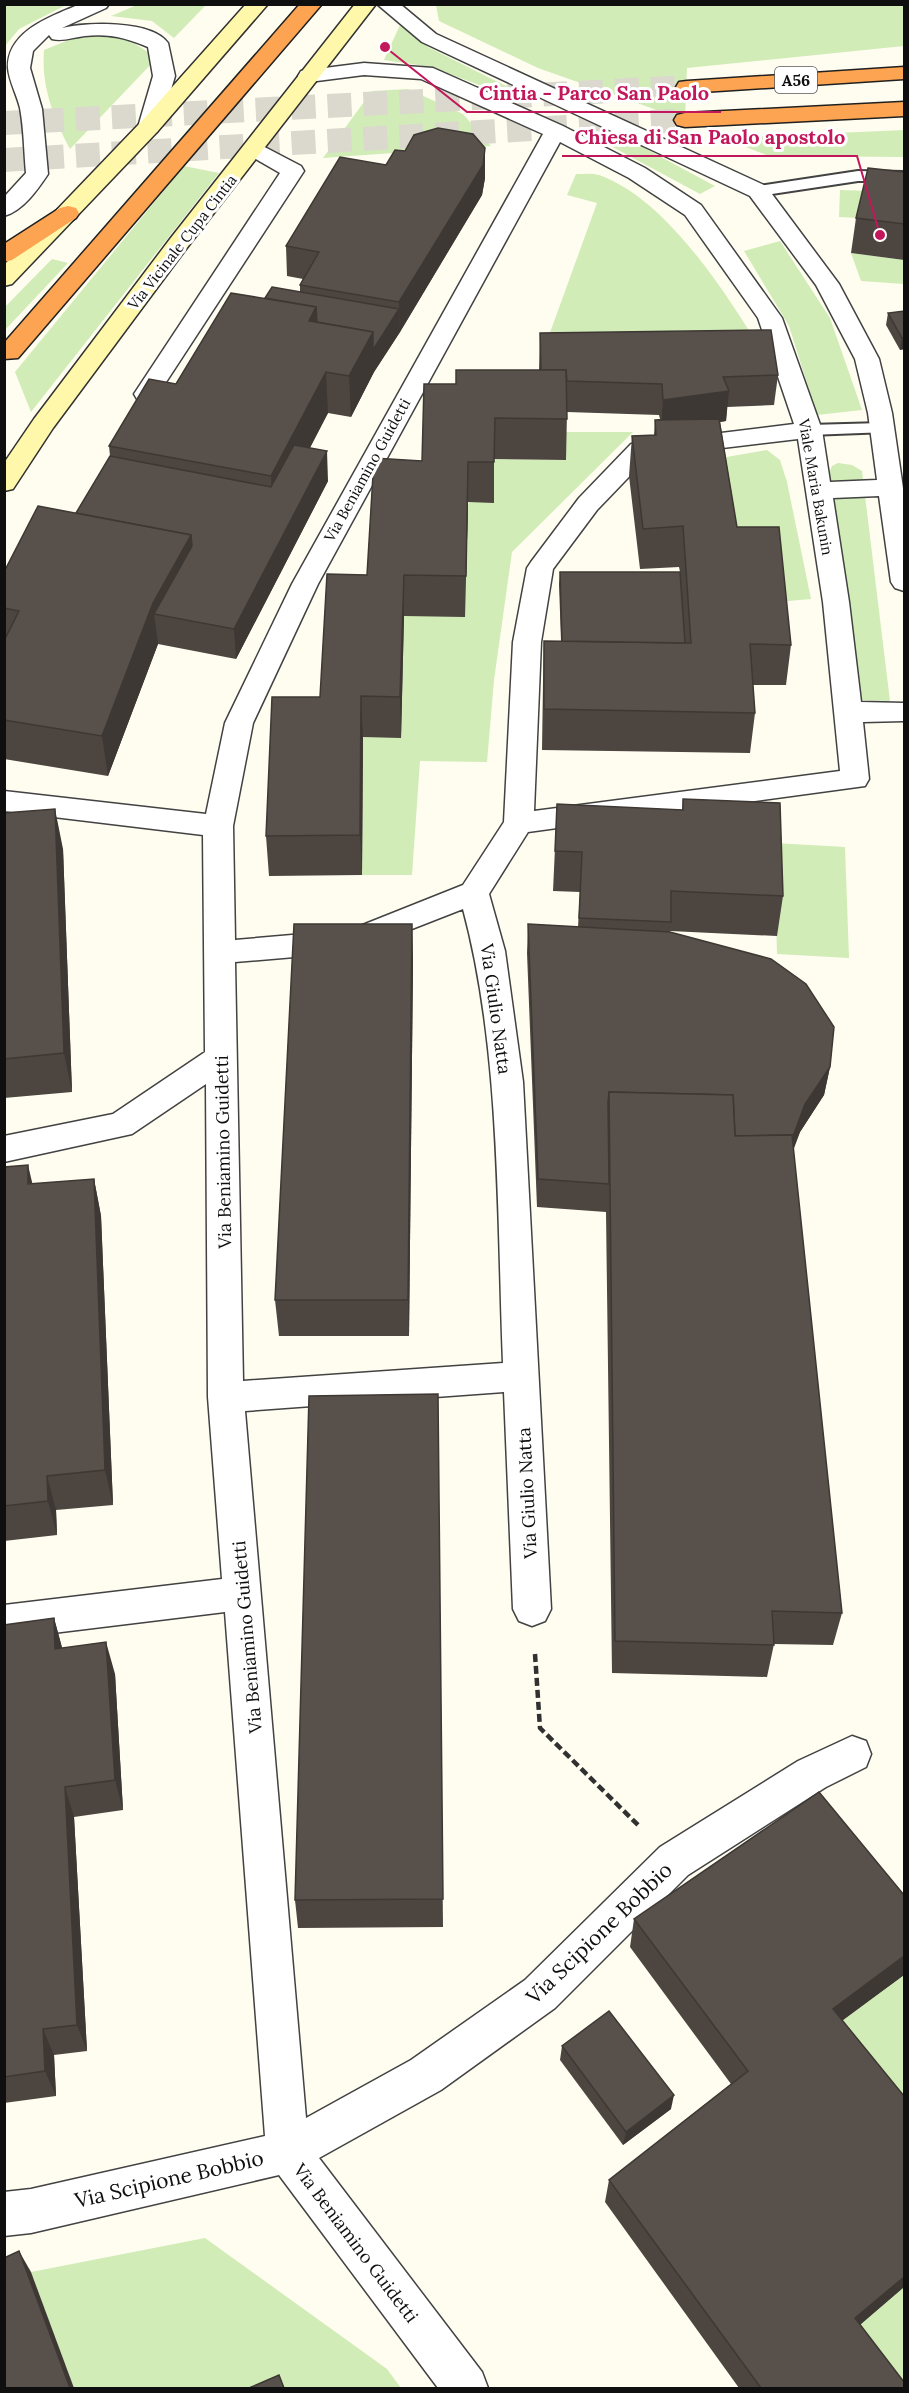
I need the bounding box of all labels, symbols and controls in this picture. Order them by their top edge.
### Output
road number: A56 [775,67,817,93]
callout: Cintia - Parco San Paolo [467,74,721,112]
text: Cintia - Parco San Paolo [479,80,709,105]
callout: Chiesa di San Paolo apostolo [562,118,857,156]
text: Chiesa di San Paolo apostolo [575,124,845,149]
street label: Via Vicinale Cupa Cintia [123,171,241,314]
street label: Via Beniamino Guidetti [319,395,414,546]
street label: Viale Maria Bakunin [794,416,837,557]
street label: Via Giulio Natta [475,941,517,1076]
street label: Via Beniamino Guidetti [210,1055,236,1250]
street label: Via Giulio Natta [512,1427,542,1560]
street label: Via Beniamino Guidetti [227,1540,267,1735]
street label: Via Scipione Bobbio [519,1856,678,2010]
street label: Via Scipione Bobbio [71,2144,266,2214]
street label: Via Beniamino Guidetti [288,2158,423,2327]

